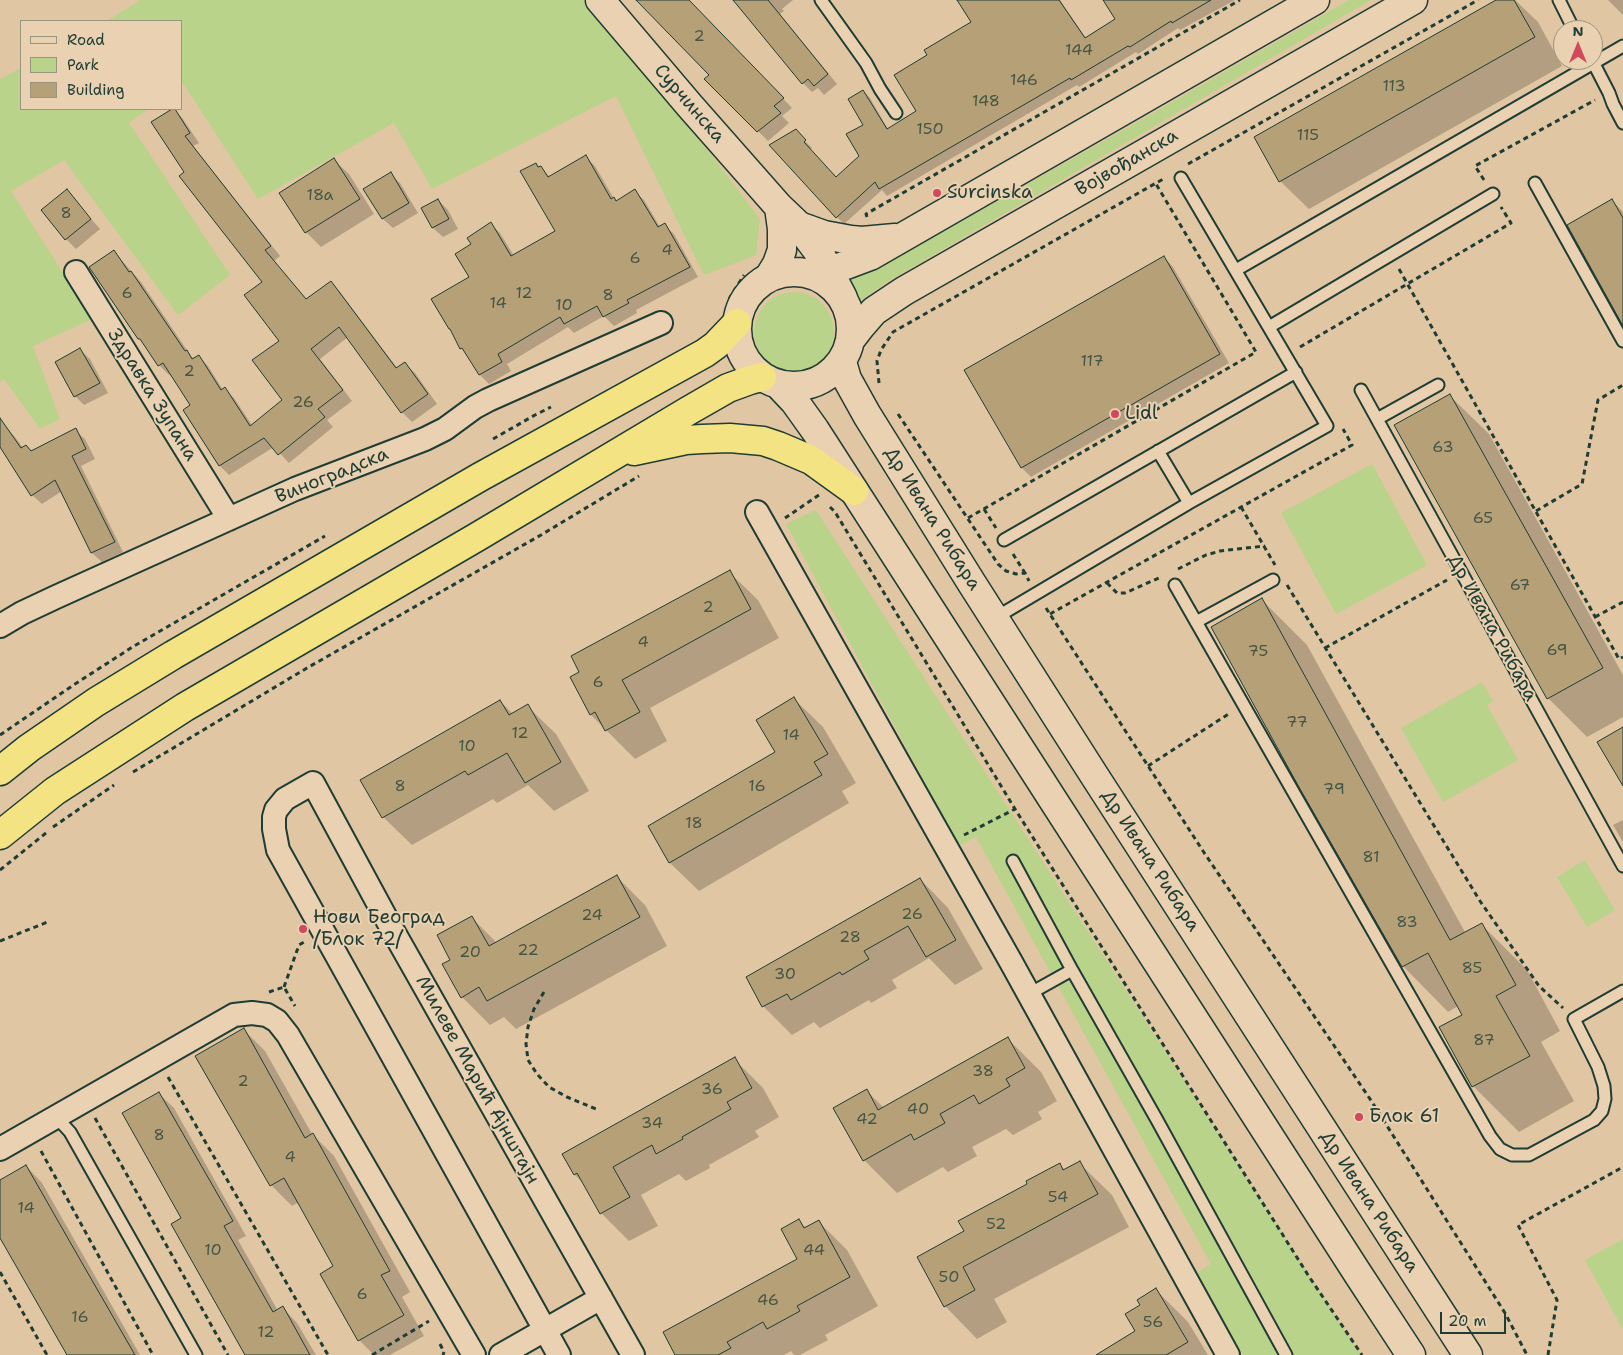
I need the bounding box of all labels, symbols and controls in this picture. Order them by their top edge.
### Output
legend [20,20,182,110]
north arrow [1553,20,1603,70]
text: N [1572,22,1584,40]
house number: 2 [693,27,705,47]
text: Road [67,30,105,50]
house number: 144 [1065,41,1093,61]
text: Park [67,55,99,75]
street label: Сурчинска [649,60,729,148]
house number: 146 [1010,71,1038,91]
house number: 113 [1382,77,1406,97]
text: Building [67,80,124,100]
house number: 148 [972,92,1000,112]
house number: 150 [916,120,944,140]
street label: Војвођанска [1072,124,1182,202]
house number: 115 [1297,126,1319,146]
place label: Surcinska [947,182,1033,204]
house number: 18a [306,186,334,206]
marker: Surcinska [931,187,943,199]
house number: 8 [60,204,72,224]
house number: 4 [661,241,673,261]
house number: 6 [629,249,641,269]
house number: 6 [121,284,133,304]
house number: 12 [515,284,533,304]
house number: 8 [602,286,614,306]
house number: 14 [489,294,507,314]
house number: 10 [555,296,573,316]
street label: Здравка Зупана [102,325,202,465]
house number: 117 [1080,352,1104,372]
house number: 2 [183,362,195,382]
house number: 26 [292,393,314,413]
place label: Lidl [1125,403,1158,425]
marker: Lidl [1109,408,1121,420]
house number: 63 [1432,438,1454,458]
street label: Виноградска [272,443,392,509]
street label: Др Ивана Рибара [879,443,985,595]
house number: 65 [1473,509,1493,529]
street label: Др Ивана Рибара [1442,550,1542,706]
house number: 67 [1510,576,1530,596]
house number: 2 [702,598,714,618]
house number: 4 [637,633,649,653]
house number: 69 [1546,641,1568,661]
house number: 75 [1248,642,1268,662]
house number: 6 [592,673,604,693]
house number: 77 [1286,713,1308,733]
house number: 12 [511,724,529,744]
house number: 14 [782,726,800,746]
house number: 10 [458,737,476,757]
house number: 8 [394,777,406,797]
house number: 16 [748,777,766,797]
house number: 79 [1323,780,1345,800]
street label: Др Ивана Рибара [1096,786,1204,936]
house number: 18 [685,814,703,834]
house number: 81 [1362,848,1380,868]
house number: 26 [901,905,923,925]
house number: 24 [581,906,603,926]
place label: Нови Београд /Блок 72/ [313,907,445,951]
house number: 83 [1396,913,1418,933]
marker: Нови Београд /Блок 72/ [297,923,309,935]
house number: 28 [839,928,861,948]
house number: 22 [517,941,539,961]
house number: 20 [459,943,481,963]
house number: 85 [1462,959,1482,979]
house number: 30 [774,965,796,985]
street label: Милеве Марић Ајнштајн [410,972,544,1188]
house number: 87 [1473,1031,1495,1051]
house number: 38 [972,1062,994,1082]
house number: 2 [237,1072,249,1092]
house number: 36 [701,1080,723,1100]
house number: 40 [907,1100,929,1120]
place label: Блок 61 [1369,1106,1439,1128]
house number: 42 [856,1110,878,1130]
marker: Блок 61 [1353,1111,1365,1123]
house number: 34 [641,1114,663,1134]
house number: 8 [153,1126,165,1146]
street label: Др Ивана Рибара [1315,1127,1423,1277]
house number: 4 [284,1148,296,1168]
house number: 54 [1048,1188,1068,1208]
house number: 14 [17,1199,35,1219]
house number: 52 [986,1215,1006,1235]
house number: 10 [204,1241,222,1261]
house number: 44 [803,1241,825,1261]
house number: 50 [939,1268,959,1288]
house number: 6 [356,1285,368,1305]
house number: 46 [757,1291,779,1311]
scale bar [1443,1302,1509,1334]
house number: 16 [71,1308,89,1328]
text: 20 m [1448,1311,1487,1331]
house number: 56 [1143,1313,1163,1333]
house number: 12 [257,1323,275,1343]

